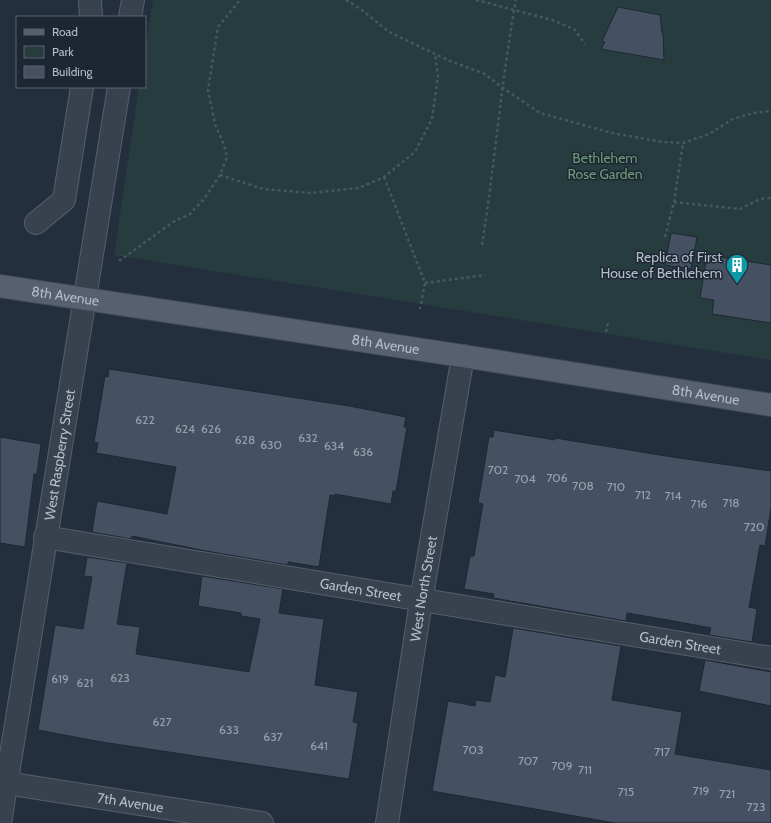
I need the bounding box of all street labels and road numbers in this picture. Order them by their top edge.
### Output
street label: 8th Avenue [30,282,100,310]
street label: 8th Avenue [350,330,421,358]
street label: 8th Avenue [671,380,741,409]
street label: West Raspberry Street [40,388,79,522]
street label: West North Street [406,534,441,643]
street label: Garden Street [319,574,403,605]
street label: Garden Street [638,627,723,659]
street label: 7th Avenue [96,788,165,816]

